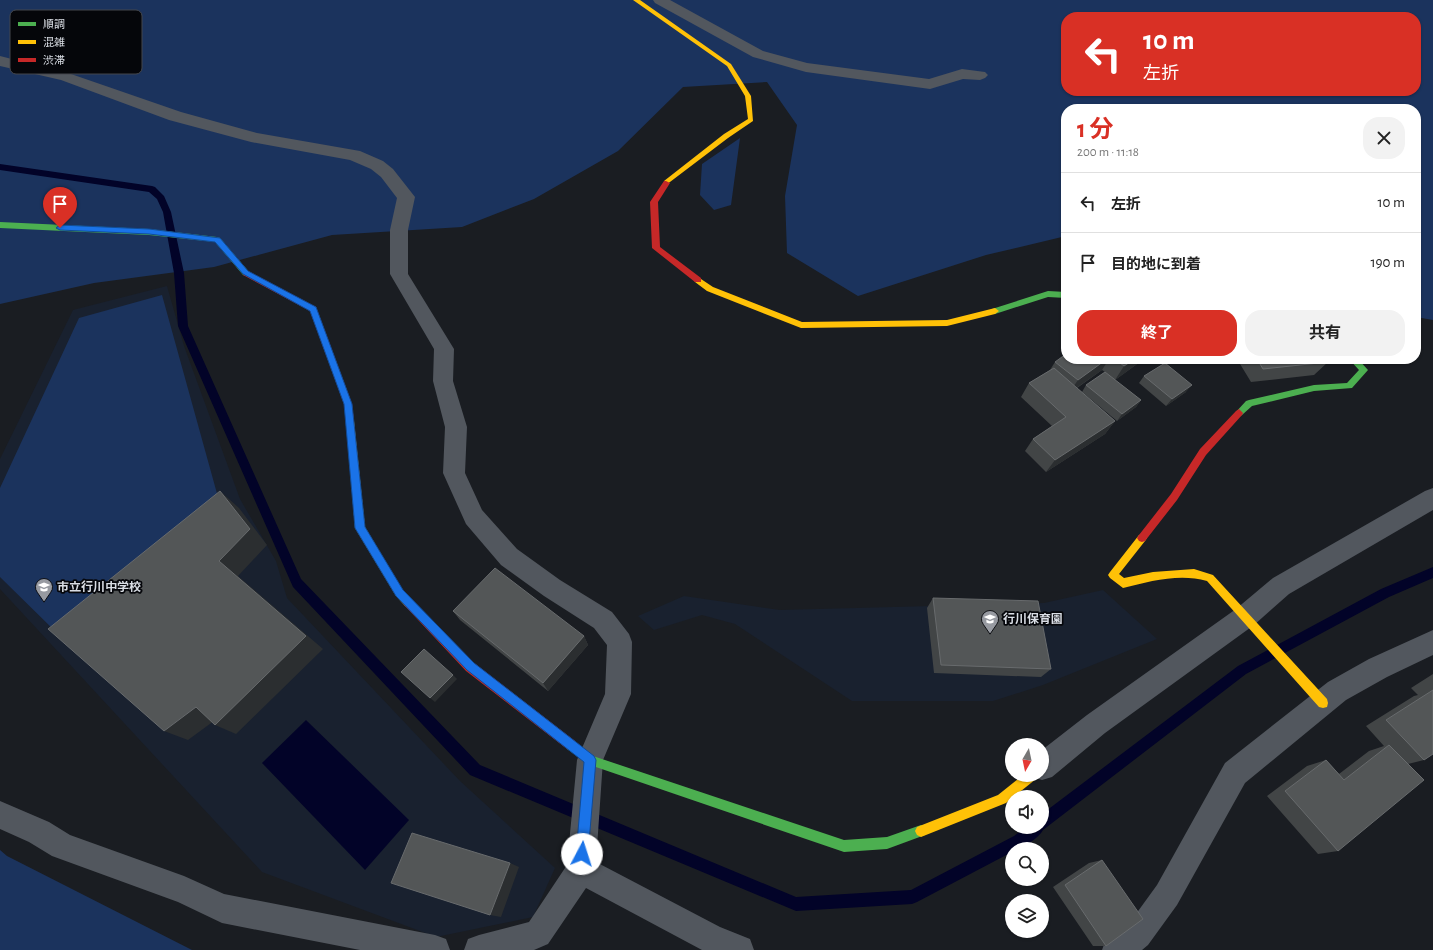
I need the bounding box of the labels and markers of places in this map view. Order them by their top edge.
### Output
pin [43,187,77,228]
school or university icon: 市立行川中学校 [34,577,54,602]
place label: 市立行川中学校 [57,580,141,593]
school or university icon: 行川保育園 [980,609,1000,634]
place label: 行川保育園 [1003,612,1063,625]

